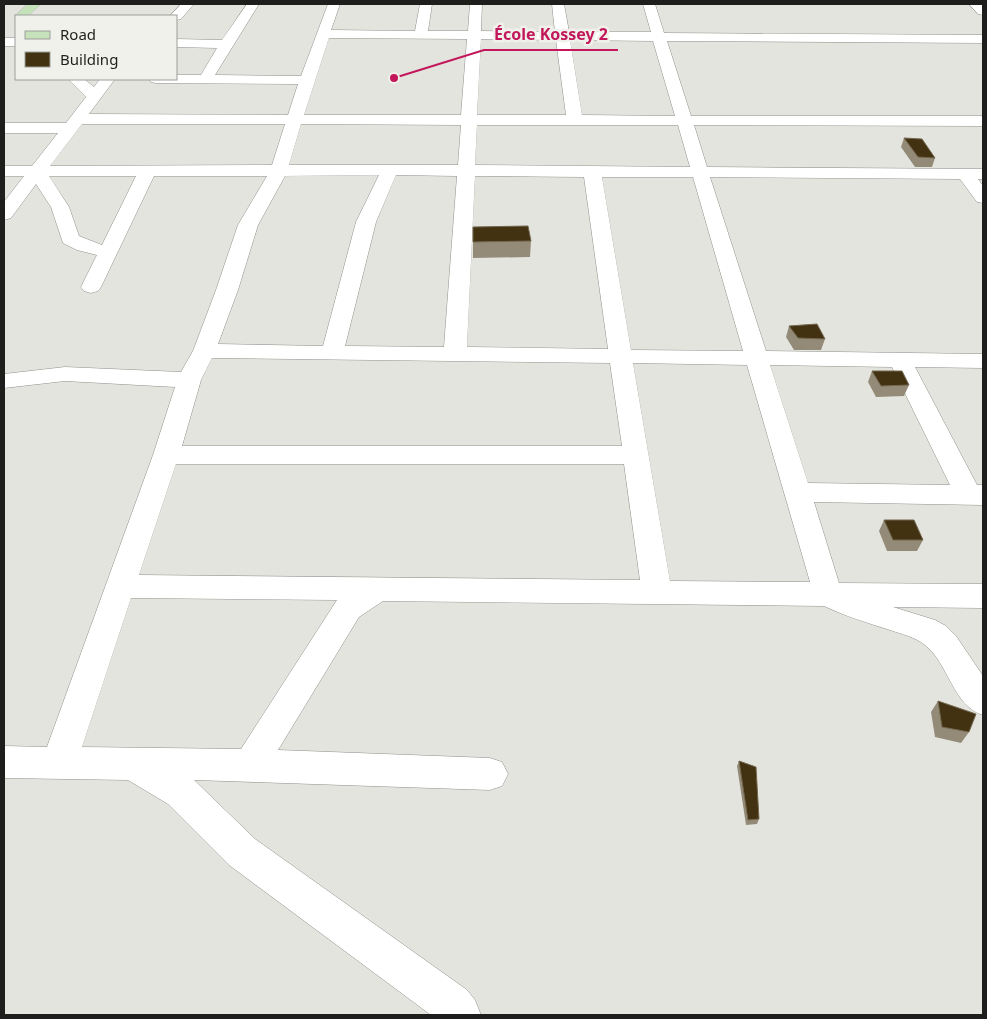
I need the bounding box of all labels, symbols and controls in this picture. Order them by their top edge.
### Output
legend [15,15,178,80]
callout: École Kossey 2 [484,19,618,50]
text: École Kossey 2 [494,23,608,45]
text: Road [60,24,96,44]
text: Building [60,49,118,69]

